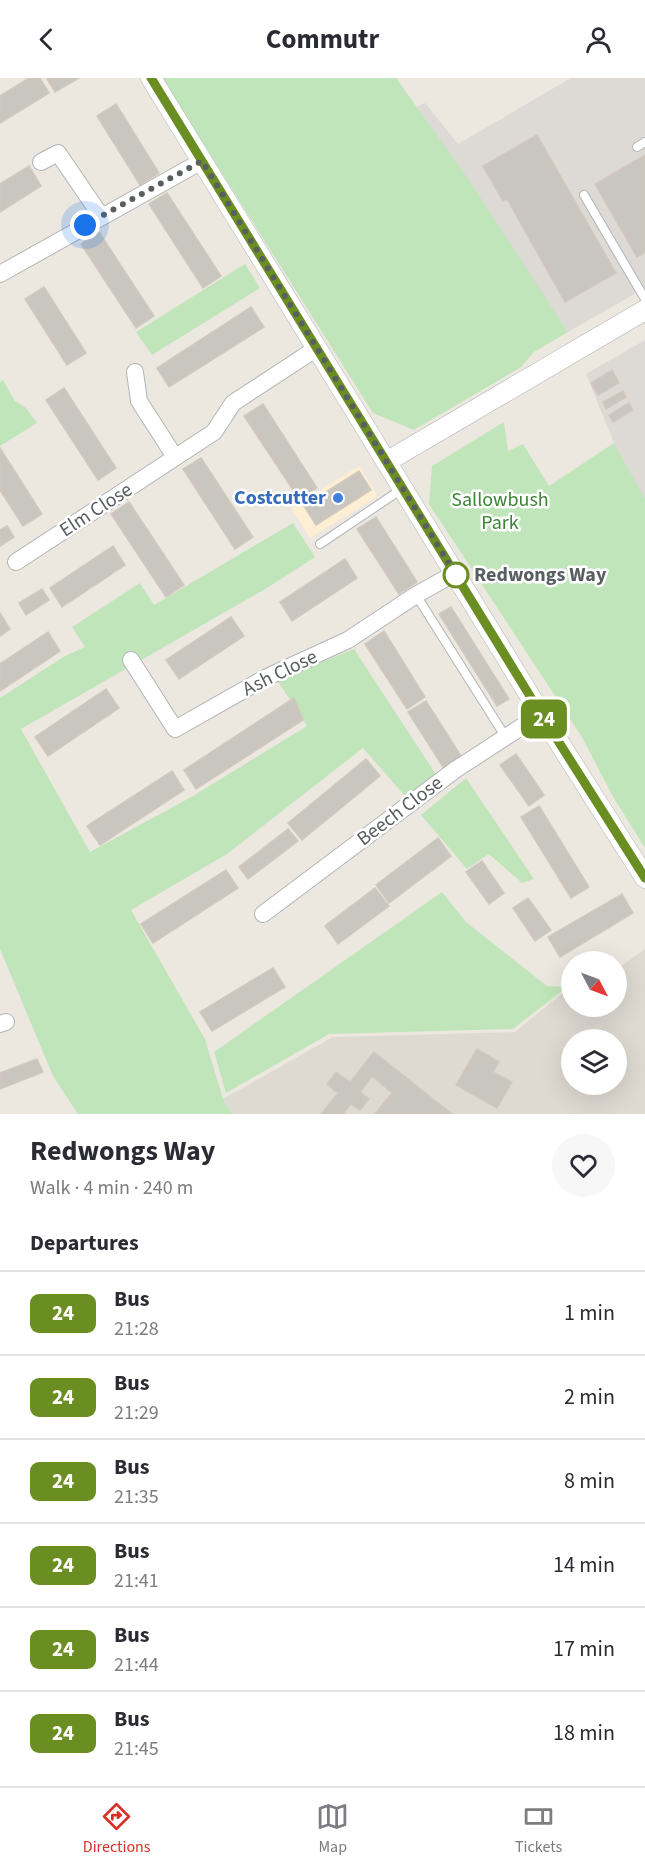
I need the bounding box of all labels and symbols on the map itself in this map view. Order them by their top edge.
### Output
your location [70,210,100,240]
street label: Elm Close [54,476,138,544]
place label: Costcutter [234,484,326,512]
park label: Sallowbush Park [451,486,549,537]
marker: Costcutter [331,491,345,505]
place label: Redwongs Way [474,561,607,589]
marker: Redwongs Way [443,562,469,588]
street label: Ash Close [238,643,322,703]
line badge: 24 [517,700,571,738]
street label: Beech Close [351,769,449,853]
north arrow [561,951,627,1017]

